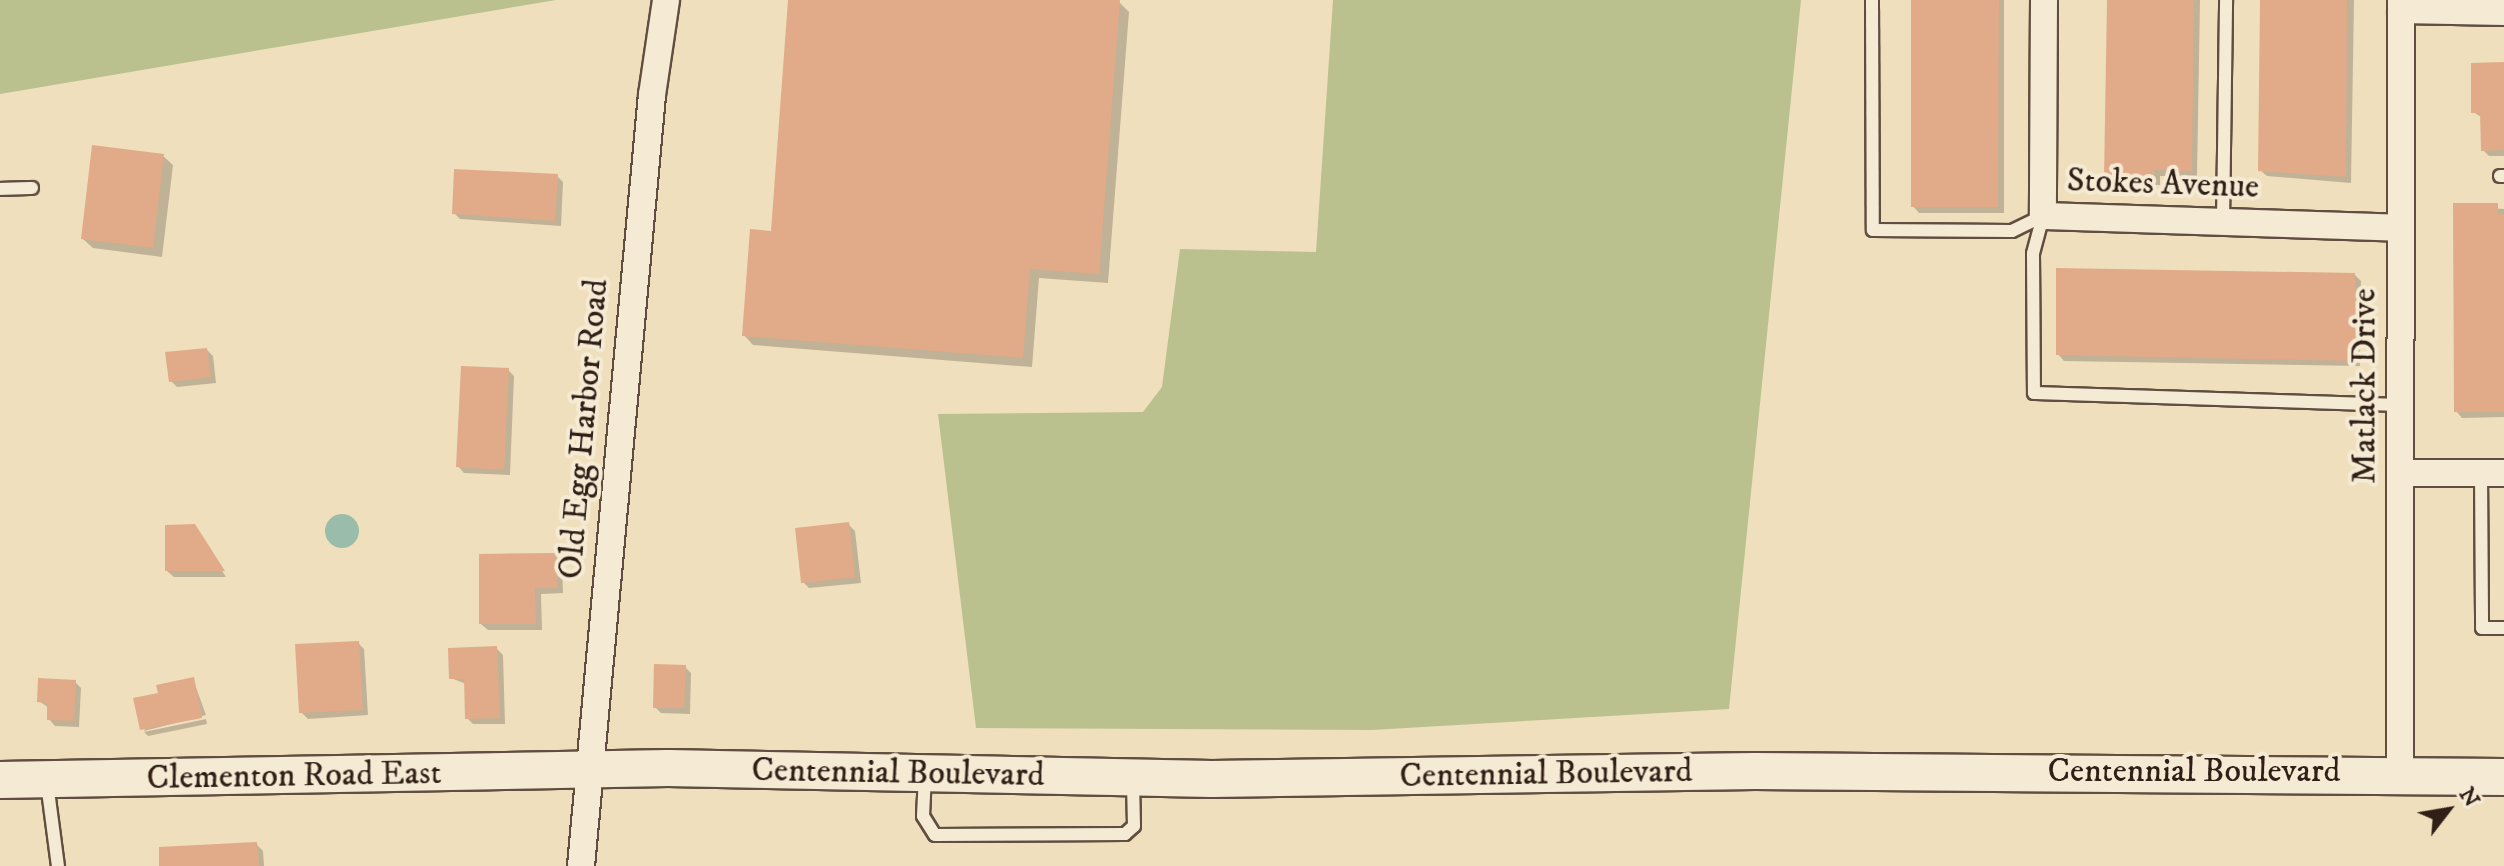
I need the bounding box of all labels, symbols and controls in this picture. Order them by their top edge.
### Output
street label: Stokes Avenue [2066,160,2260,208]
street label: Old Egg Harbor Road [551,277,617,581]
street label: Matlack Drive [2345,288,2385,484]
street label: Centennial Boulevard [751,750,1045,796]
street label: Centennial Boulevard [1399,751,1693,797]
street label: Centennial Boulevard [2047,752,2341,792]
street label: Clementon Road East [146,753,442,799]
north arrow [2408,770,2488,850]
text: N [2453,783,2485,812]

